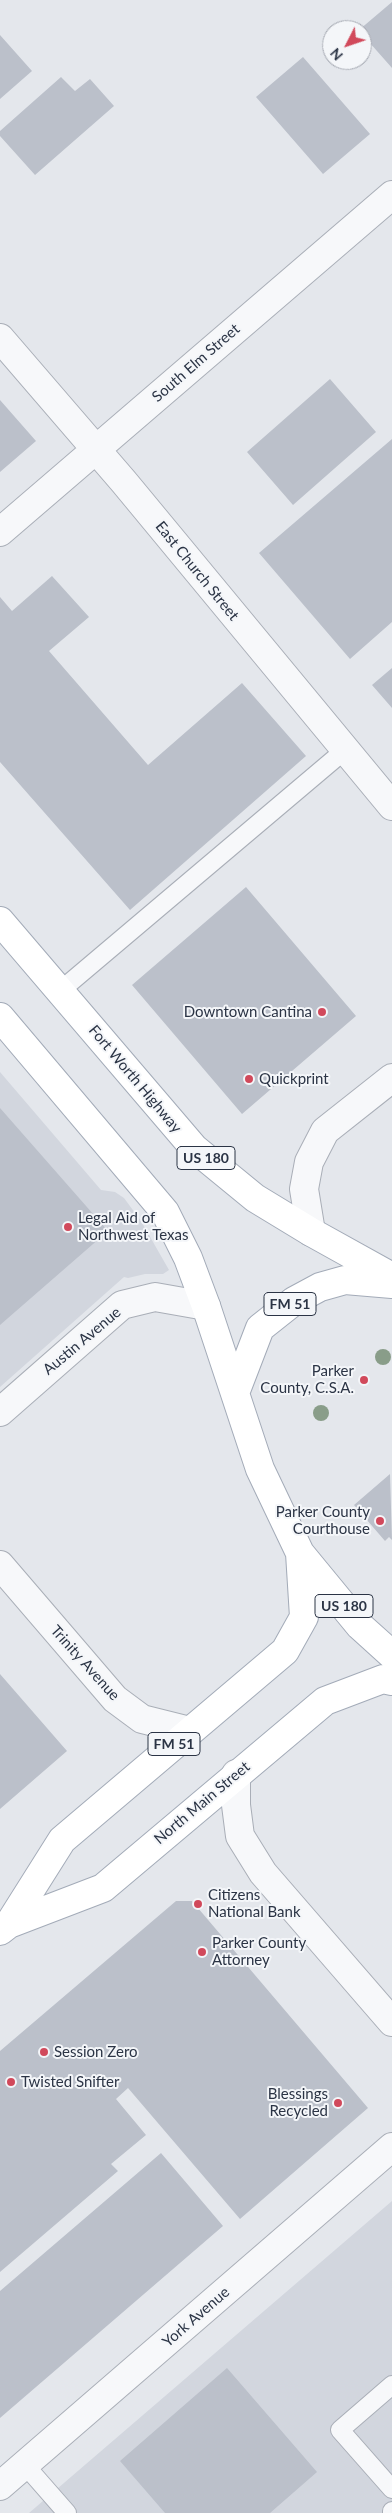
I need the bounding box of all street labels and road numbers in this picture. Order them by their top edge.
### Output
street label: South Elm Street [148,320,244,406]
street label: East Church Street [151,518,243,624]
street label: Fort Worth Highway [85,1021,185,1137]
road number: US 180 [177,1146,235,1170]
road number: FM 51 [264,1292,316,1316]
street label: Austin Avenue [39,1303,125,1379]
road number: US 180 [315,1594,373,1618]
street label: Trinity Avenue [47,1622,123,1704]
road number: FM 51 [148,1732,200,1756]
street label: North Main Street [151,1758,253,1848]
street label: York Avenue [159,2283,233,2351]

